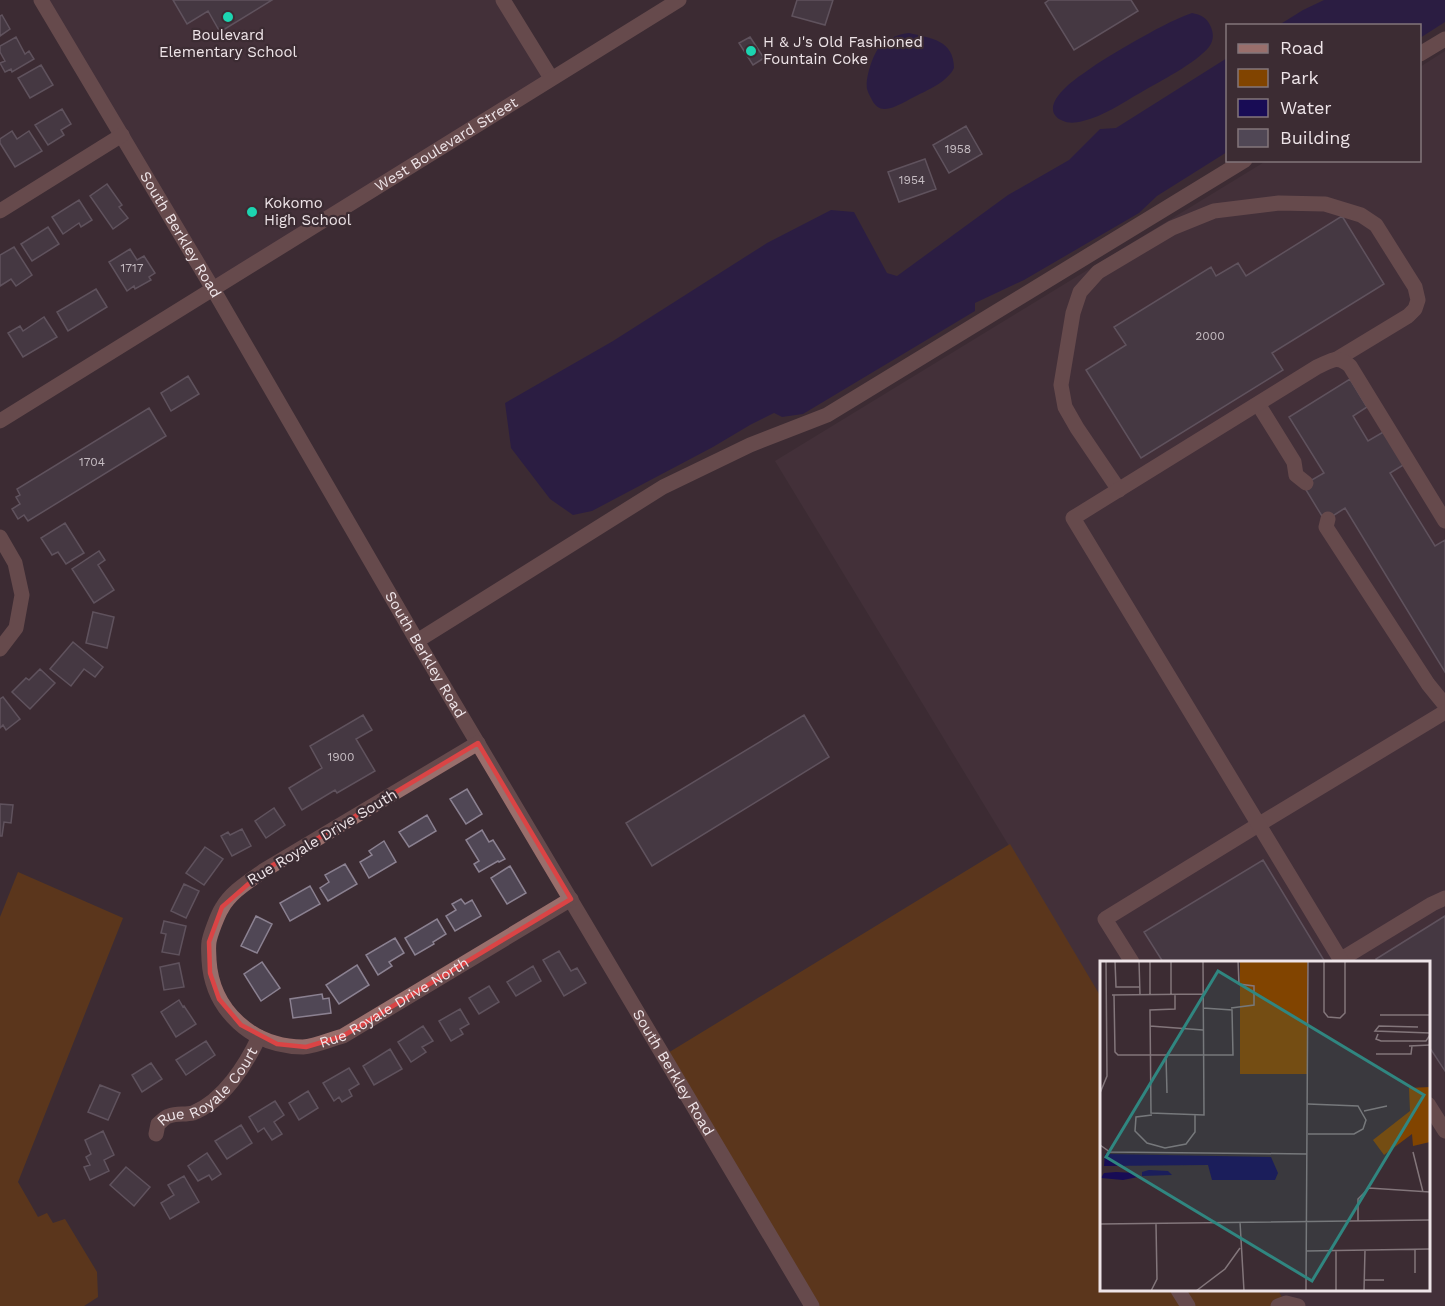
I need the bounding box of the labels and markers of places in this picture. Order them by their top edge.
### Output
marker: Boulevard Elementary School [221,10,235,24]
place label: Boulevard Elementary School [159,26,298,61]
place label: H & J's Old Fashioned Fountain Coke [763,33,923,68]
marker: H & J's Old Fashioned Fountain Coke [744,44,758,58]
place label: Kokomo High School [264,194,352,229]
marker: Kokomo High School [245,205,259,219]

